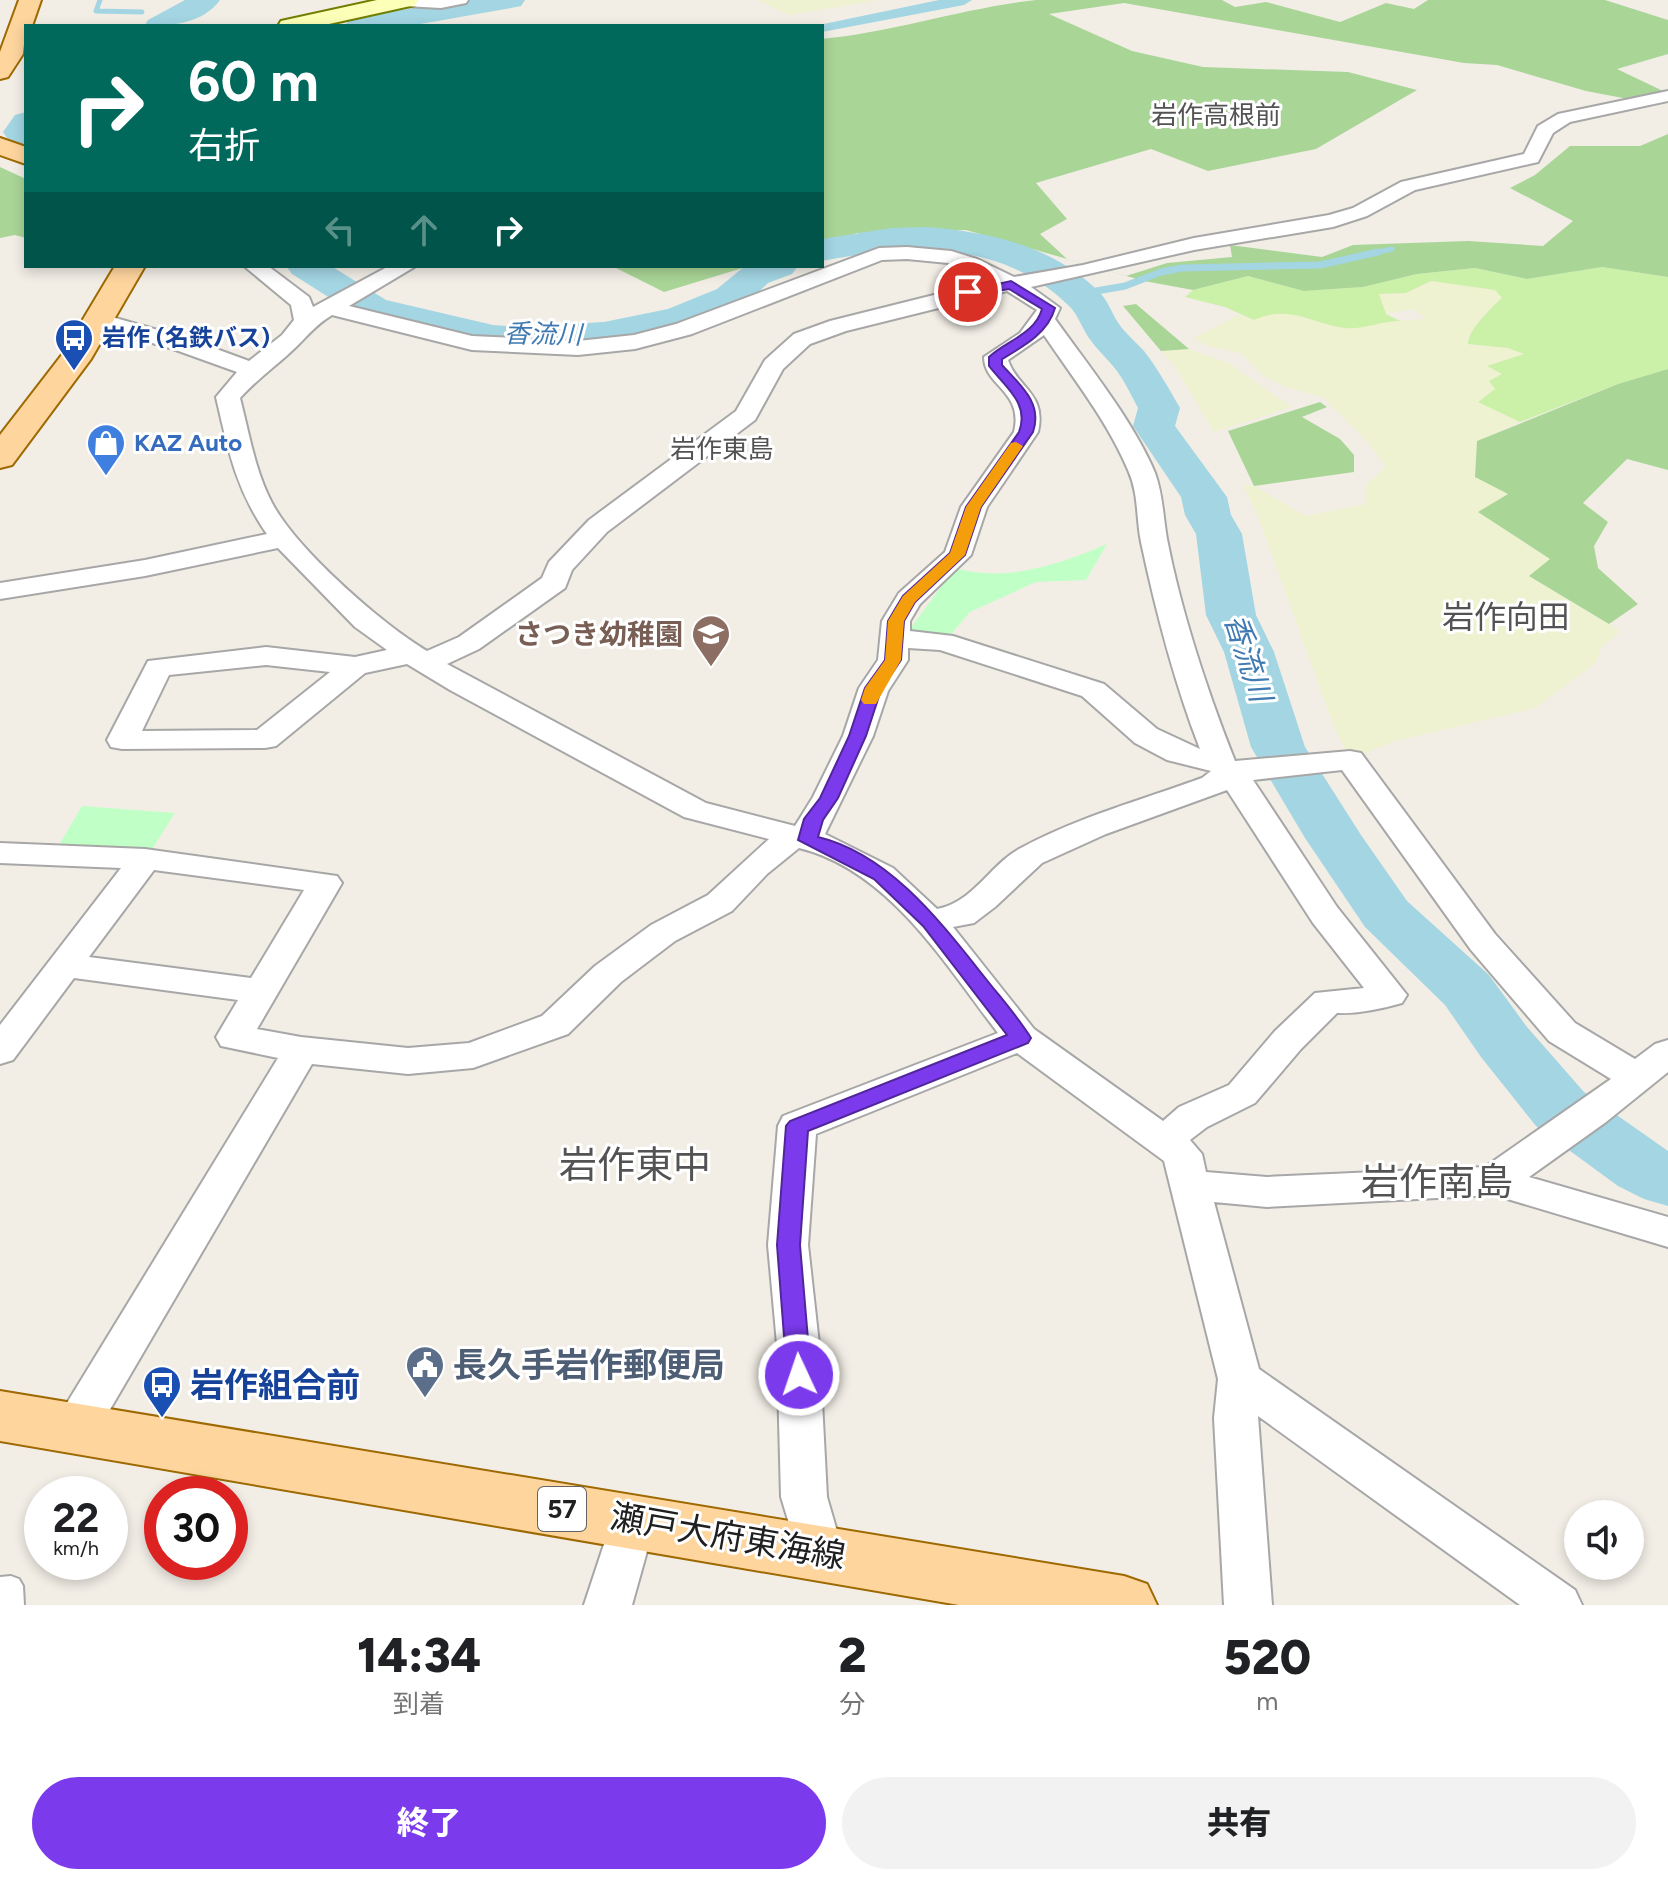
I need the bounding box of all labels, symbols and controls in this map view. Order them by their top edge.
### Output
text: 60 m [188,48,319,115]
icon: right [56,56,160,160]
district label: 岩作高根前 [1151,99,1281,131]
text: 右折 [188,124,260,167]
icon: left [318,208,362,252]
icon: ahead [402,208,446,252]
icon: right [486,208,530,252]
pin [934,258,1002,326]
icon: arrive [946,270,990,314]
bus stop icon: 岩作 (名鉄バス) [53,317,95,372]
water label: 香流川 [504,317,585,351]
place label: 岩作 (名鉄バス) [102,323,270,352]
shop icon: KAZ Auto [85,422,127,477]
place label: KAZ Auto [134,428,242,457]
district label: 岩作東島 [670,433,774,465]
district label: 岩作向田 [1442,598,1570,636]
water label: 香流川 [1217,609,1281,709]
school or university icon: さつき幼稚園 [690,613,732,668]
place label: さつき幼稚園 [515,617,683,651]
district label: 岩作東中 [559,1142,711,1188]
district label: 岩作南島 [1361,1159,1513,1205]
position arrow [757,1333,841,1417]
public building icon: 長久手岩作郵便局 [404,1344,446,1399]
place label: 長久手岩作郵便局 [453,1345,725,1386]
bus stop icon: 岩作組合前 [141,1364,183,1419]
place label: 岩作組合前 [190,1365,360,1406]
speed limit sign: 30 [144,1476,248,1580]
road number: 57 [538,1487,586,1531]
text: 22 [53,1494,99,1542]
street label: 瀬戸大府東海線 [607,1496,849,1577]
map controls [1564,1500,1644,1580]
button: sound [1564,1500,1644,1580]
text: km/h [53,1536,99,1560]
text: 14:34 [357,1626,481,1684]
text: 2 [838,1626,866,1684]
text: 520 [1223,1628,1311,1686]
text: m [1256,1685,1278,1717]
text: 到着 [393,1688,445,1720]
text: 分 [839,1688,865,1720]
button: 終了 [32,1777,826,1869]
button: 共有 [842,1777,1636,1869]

